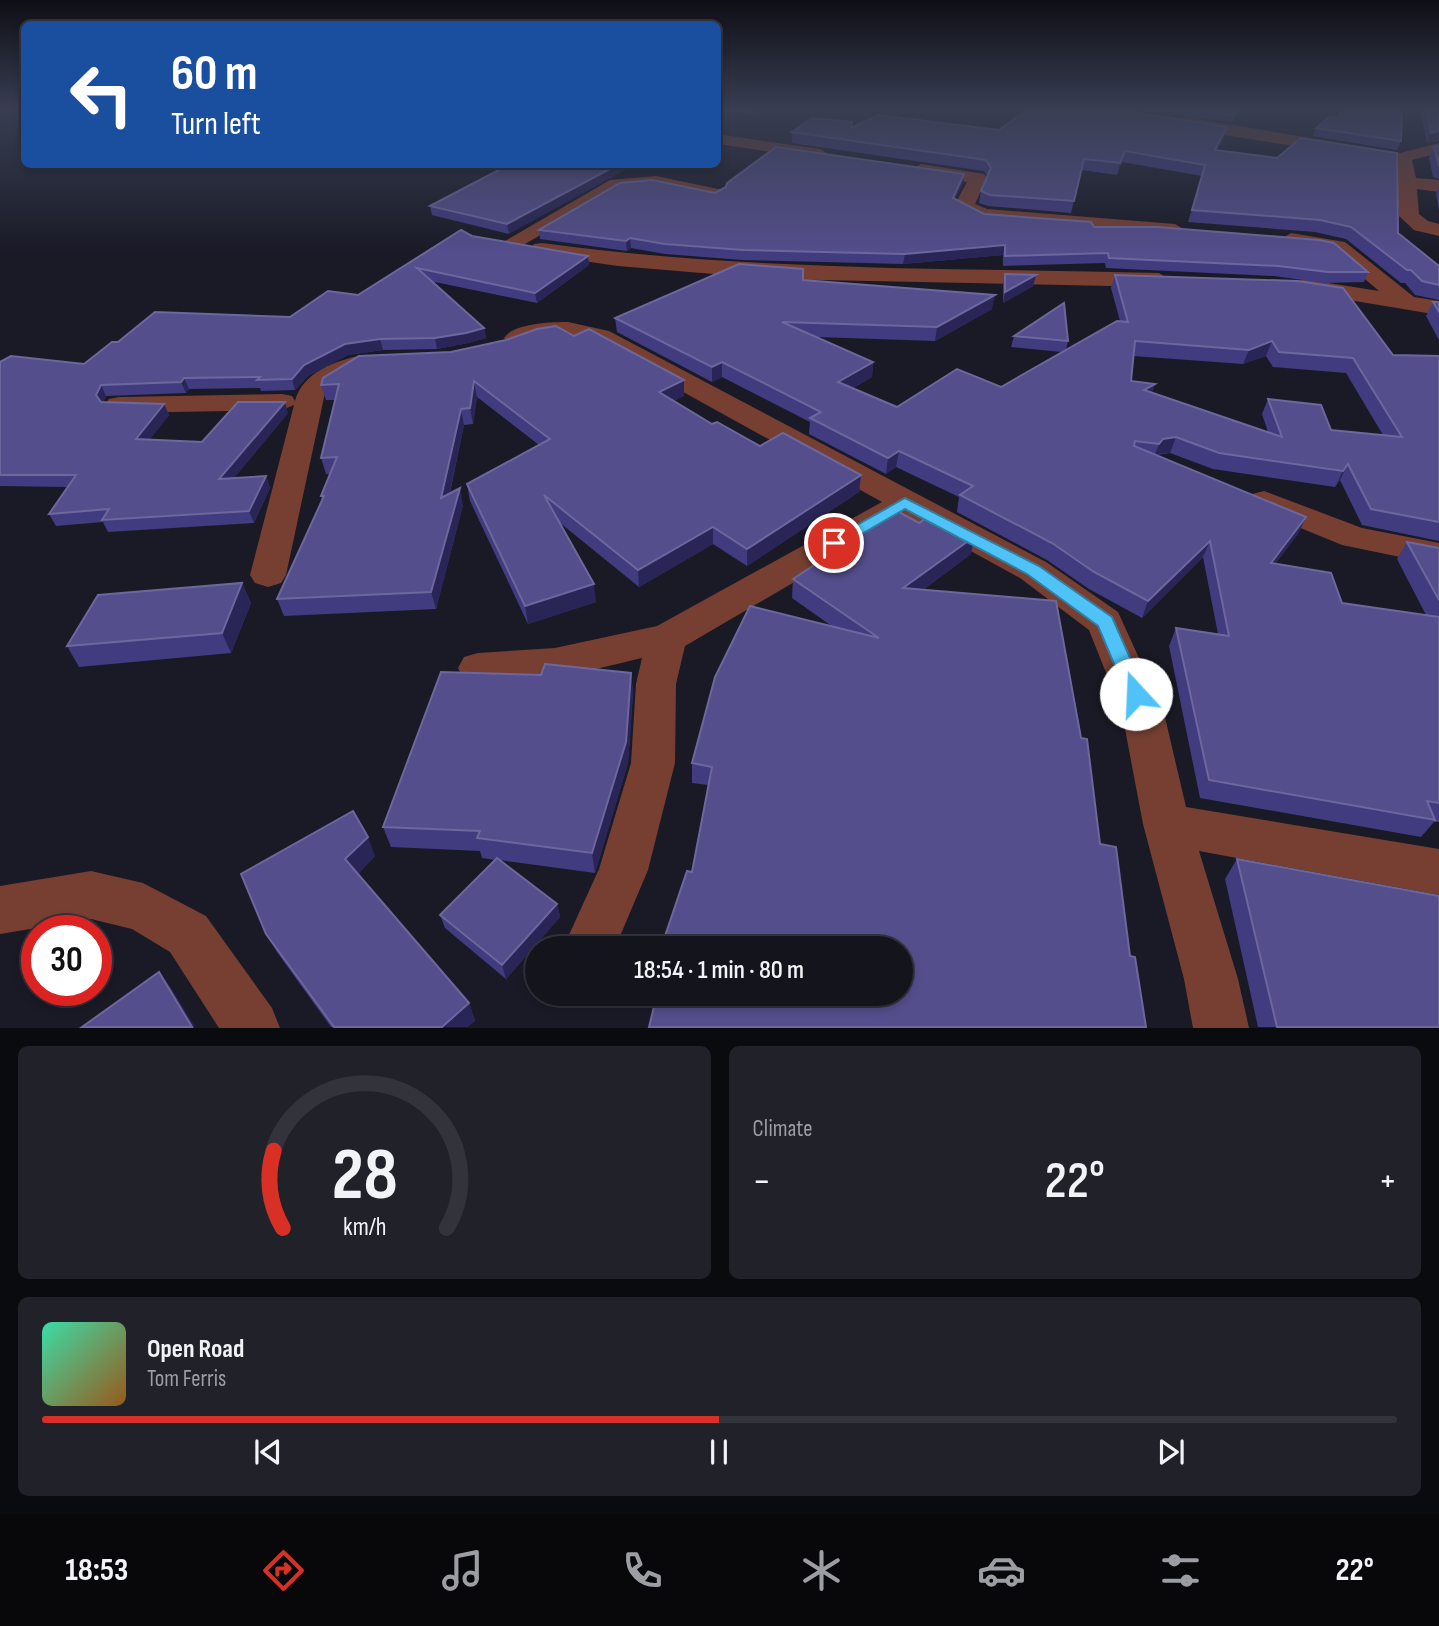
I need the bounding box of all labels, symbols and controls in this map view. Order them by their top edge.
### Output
text: 60 m [171,45,258,104]
icon: left [56,49,147,140]
text: Turn left [171,105,261,144]
pin [804,513,864,573]
icon: arrive [815,524,853,562]
position arrow [1099,657,1173,731]
speed limit sign: 30 [21,915,112,1006]
text: 18:54 · 1 min · 80 m [634,955,804,986]
text: Climate [753,1115,812,1143]
text: 28 [331,1133,397,1221]
text: 22° [1045,1150,1105,1213]
text: − [753,1159,771,1204]
text: + [1378,1159,1397,1204]
text: km/h [343,1212,386,1243]
text: Open Road [147,1334,244,1365]
text: Tom Ferris [147,1365,226,1393]
icon: previous [249,1433,287,1471]
icon: pause [700,1433,738,1471]
icon: next [1152,1433,1190,1471]
icon: directions [259,1546,308,1595]
icon: music [438,1546,487,1595]
icon: phone [618,1546,667,1595]
icon: climate [797,1546,846,1595]
icon: car [977,1546,1026,1595]
icon: filters [1156,1546,1205,1595]
text: 18:53 [65,1551,128,1590]
text: 22° [1336,1551,1374,1590]

